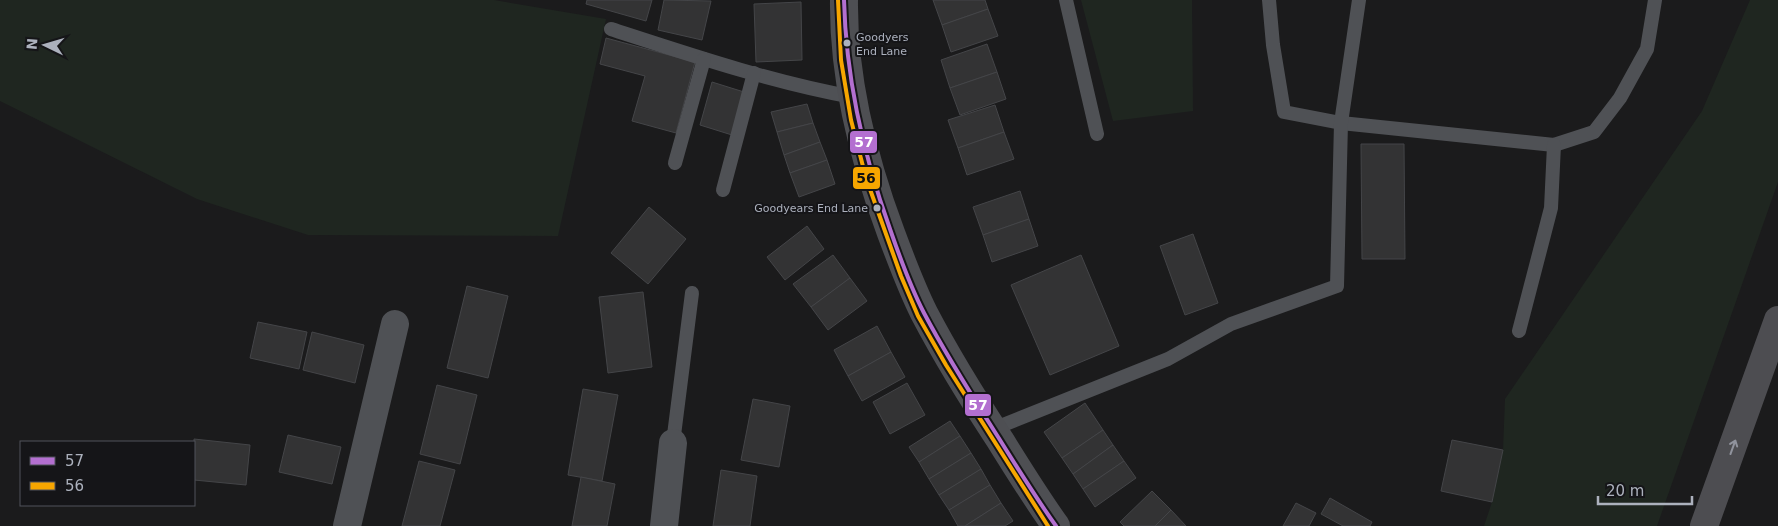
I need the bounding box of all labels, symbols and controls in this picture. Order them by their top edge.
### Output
north arrow [20,20,70,70]
place label: Goodyers End Lane [856,31,909,58]
text: N [24,37,41,50]
marker: Goodyers End Lane [842,38,852,48]
line badge: 57 [849,130,878,154]
text: 57 [854,134,874,150]
line badge: 56 [852,166,881,190]
text: 56 [856,170,876,186]
place label: Goodyears End Lane [754,202,868,215]
marker: Goodyears End Lane [872,203,882,213]
line badge: 57 [964,393,992,417]
text: 57 [968,397,988,413]
one-way arrow [1729,440,1738,455]
legend [20,441,195,506]
text: 57 [65,452,84,470]
scale bar [1598,474,1692,506]
text: 56 [65,477,84,495]
text: 20 m [1606,482,1644,500]

